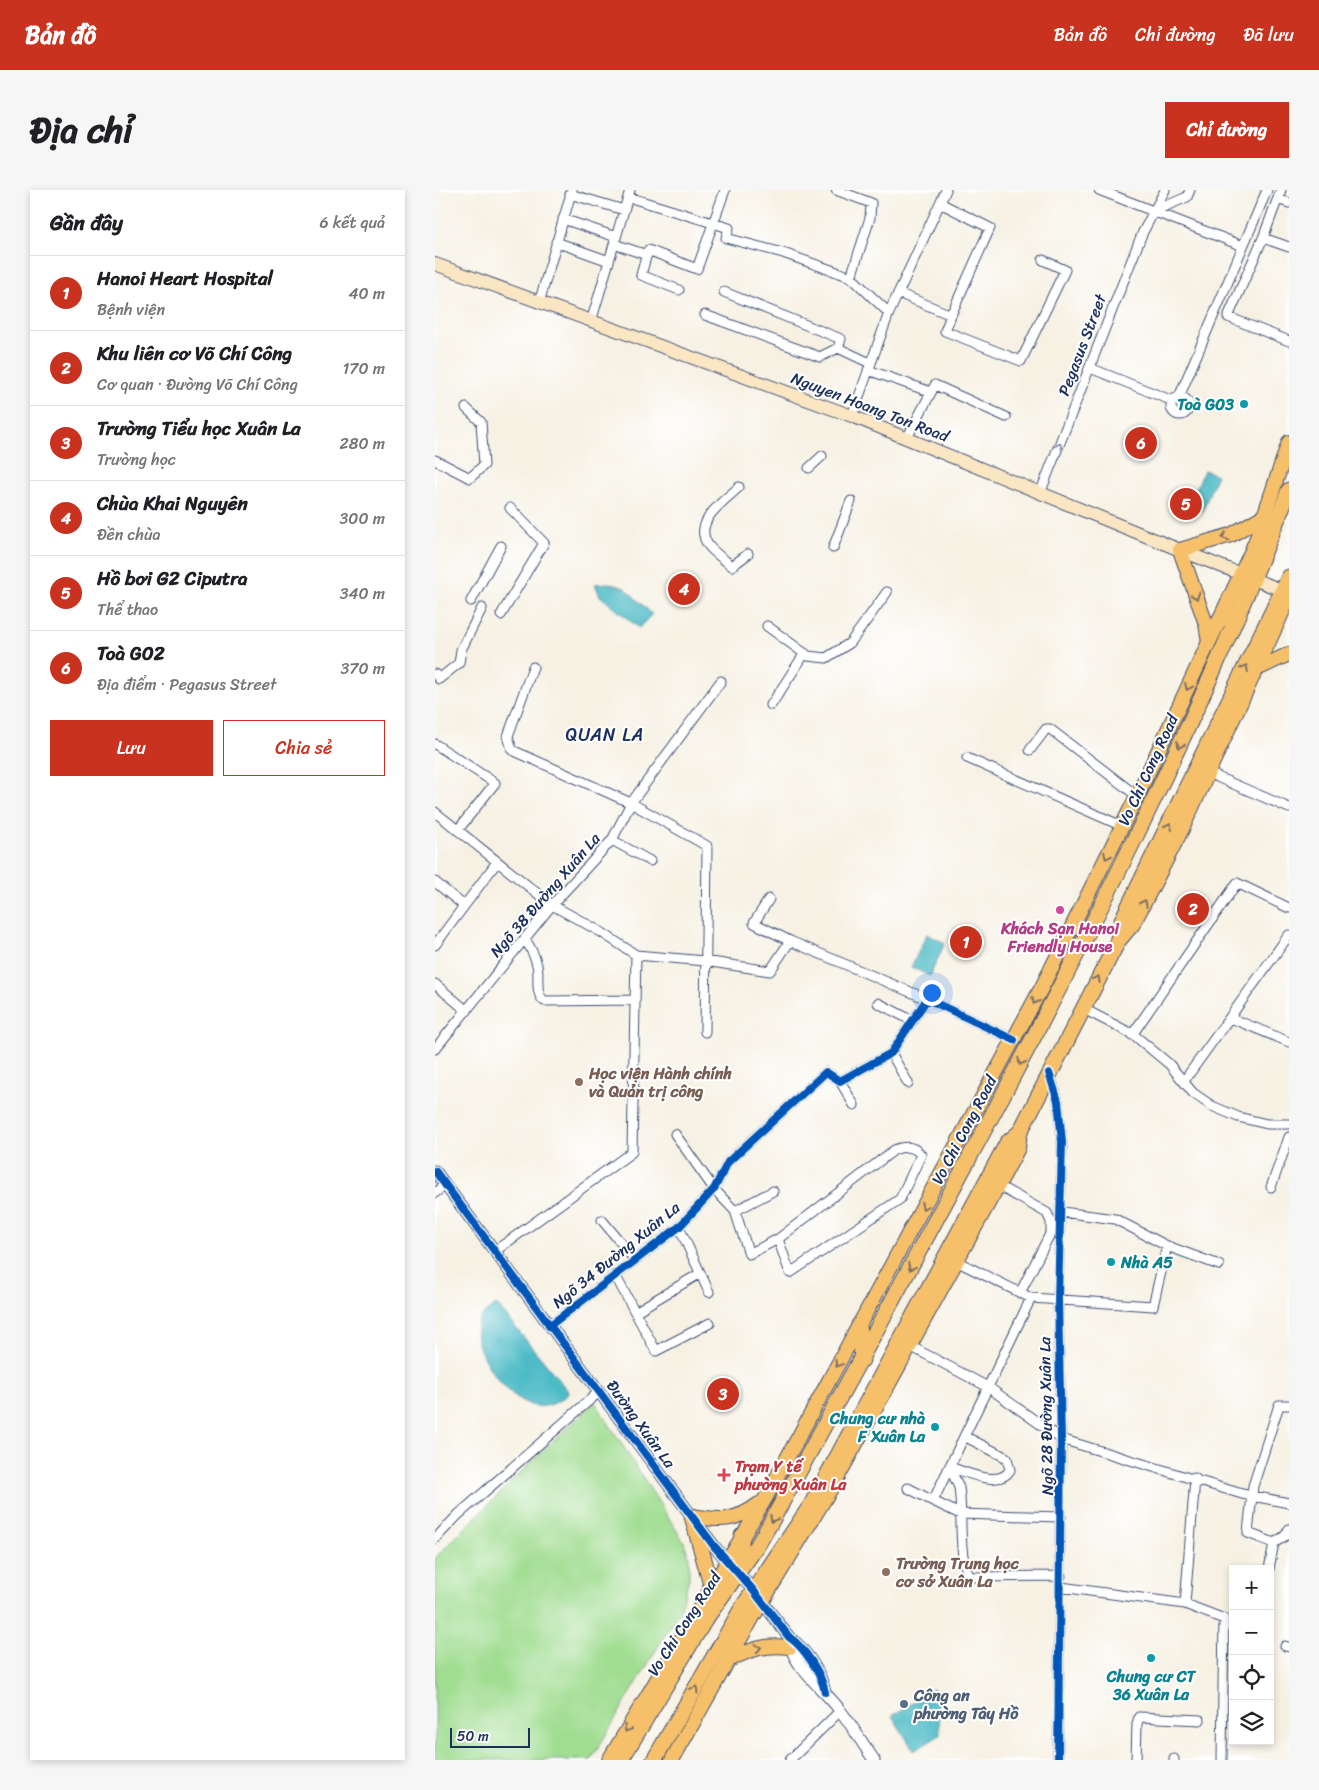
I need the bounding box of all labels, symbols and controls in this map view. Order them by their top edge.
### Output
text: Bản đồ [25,14,96,56]
text: Bản đồ [1054,19,1107,51]
text: Chỉ đường [1135,19,1216,51]
text: Đã lưu [1244,19,1294,51]
text: Địa chỉ [30,99,133,161]
button: Chỉ đường [1165,102,1289,158]
text: Gần đây [50,204,123,242]
text: 6 kết quả [319,208,385,237]
text: Hanoi Heart Hospital [97,262,273,295]
text: 1 [63,279,69,308]
text: 40 m [348,279,385,308]
street label: Pegasus Street [1049,289,1115,400]
text: Bệnh viện [97,295,165,324]
text: Khu liên cơ Võ Chí Công [97,337,292,370]
text: 2 [61,354,71,383]
text: 170 m [342,354,385,383]
street label: Nguyen Hoang Ton Road [787,364,955,451]
text: Cơ quan · Đường Võ Chí Công [97,370,298,399]
place label: Toà G03 [1177,390,1234,419]
marker: Toà G03 [1238,398,1250,410]
text: Trường Tiểu học Xuân La [97,412,301,445]
pin: 6 [1125,424,1157,462]
text: 3 [62,429,70,458]
text: 280 m [340,429,385,458]
one-way arrow [1052,442,1063,451]
text: Trường học [97,445,176,474]
pin: 5 [1170,485,1202,523]
text: Chùa Khai Nguyên [97,487,248,520]
text: 4 [61,504,71,533]
text: 300 m [340,504,385,533]
text: Đền chùa [97,520,161,549]
one-way arrow [1221,531,1229,541]
text: Hồ bơi G2 Ciputra [97,562,248,595]
pin: 4 [668,570,700,608]
text: 5 [61,579,71,608]
text: 340 m [340,579,385,608]
one-way arrow [1190,592,1200,600]
text: Thể thao [97,595,158,624]
text: Toà G02 [97,637,165,670]
text: 6 [61,654,71,683]
text: 370 m [341,654,385,683]
one-way arrow [1238,664,1249,673]
text: Địa điểm · Pegasus Street [97,670,276,699]
one-way arrow [1184,682,1194,691]
street label: Vo Chi Cong Road [1109,708,1187,831]
district label: QUAN LA [566,719,644,751]
button: Lưu [50,720,213,776]
button: Chia sẻ [223,720,385,776]
one-way arrow [1175,740,1186,749]
one-way arrow [1163,822,1174,831]
street label: Ngõ 38 Đường Xuân La [482,825,608,964]
one-way arrow [1103,851,1113,860]
pin: 2 [1177,890,1209,928]
one-way arrow [1137,899,1148,908]
marker: Khách Sạn Hanoi Friendly House [1054,904,1066,916]
place label: Khách Sạn Hanoi Friendly House [1000,914,1120,961]
pin: 1 [950,923,982,961]
one-way arrow [1091,975,1101,984]
your location [919,980,945,1006]
one-way arrow [1031,996,1041,1005]
one-way arrow [1017,1057,1027,1066]
place label: Học viện Hành chính và Quản trị công [588,1059,732,1106]
street label: Vo Chi Cong Road [923,1069,1006,1190]
marker: Học viện Hành chính và Quản trị công [573,1076,585,1088]
street label: Ngõ 34 Đường Xuân La [545,1193,687,1316]
one-way arrow [920,1200,930,1209]
place label: Nhà A5 [1120,1248,1173,1277]
marker: Nhà A5 [1105,1256,1117,1268]
one-way arrow [907,1262,917,1271]
street label: Ngõ 28 Đường Xuân La [1030,1336,1062,1495]
one-way arrow [834,1359,844,1368]
street label: Đường Xuân La [599,1373,684,1475]
pin: 3 [707,1375,739,1413]
place label: Chung cư nhà F Xuân La [829,1404,926,1451]
marker: Chung cư nhà F Xuân La [929,1421,941,1433]
place label: Trạm Y tế phường Xuân La [734,1452,847,1499]
marker: Trạm Y tế phường Xuân La [717,1468,731,1482]
one-way arrow [769,1514,779,1523]
place label: Trường Trung học cơ sở Xuân La [895,1549,1020,1596]
street label: Vo Chi Cong Road [639,1564,730,1682]
map controls [1229,1565,1274,1745]
button: + [1229,1565,1274,1610]
marker: Trường Trung học cơ sở Xuân La [880,1566,892,1578]
button: − [1229,1610,1274,1655]
one-way arrow [754,1643,763,1654]
marker: Chung cư CT 36 Xuân La [1145,1652,1157,1664]
button: locate [1229,1655,1274,1700]
place label: Chung cư CT 36 Xuân La [1106,1662,1197,1709]
place label: Công an phường Tây Hồ [913,1681,1019,1728]
one-way arrow [688,1685,698,1694]
marker: Công an phường Tây Hồ [898,1698,910,1710]
button: layers [1229,1700,1274,1745]
one-way arrow [624,1723,634,1732]
text: 50 m [457,1724,489,1749]
scale bar [450,1725,530,1748]

